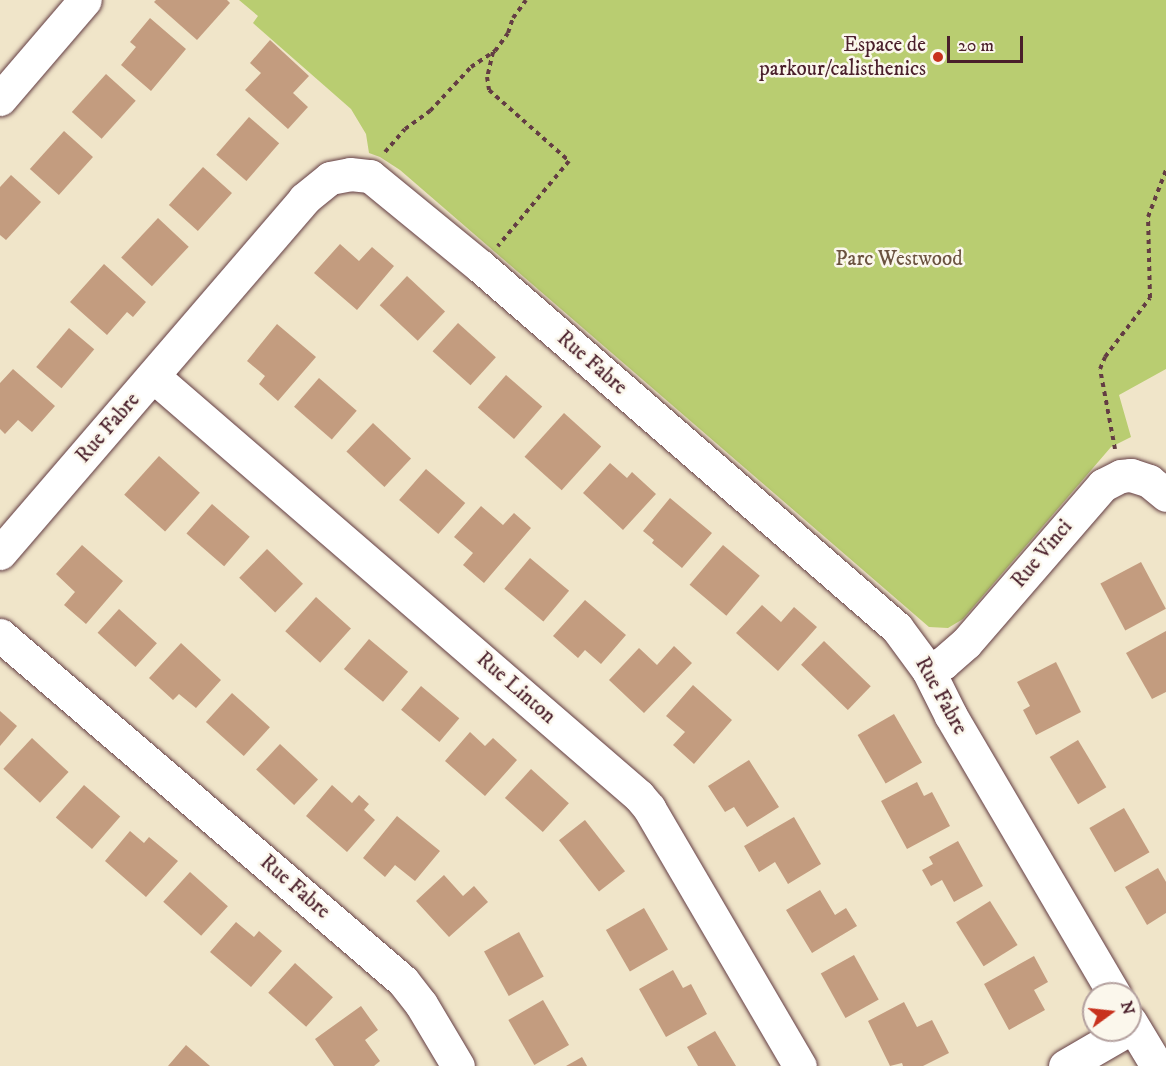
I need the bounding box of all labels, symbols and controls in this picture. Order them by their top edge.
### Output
scale bar [950,24,1026,62]
place label: Espace de parkour/calisthenics [759,32,926,82]
text: 20 m [958,35,994,57]
marker: Espace de parkour/calisthenics [931,50,945,64]
park label: Parc Westwood [835,246,963,272]
street label: Rue Fabre [552,326,632,400]
street label: Rue Fabre [71,388,145,468]
street label: Rue Vinci [1006,515,1078,593]
street label: Rue Linton [471,647,561,729]
street label: Rue Fabre [909,653,973,739]
street label: Rue Fabre [255,850,335,924]
north arrow [1082,982,1142,1042]
text: N [1116,999,1139,1017]

